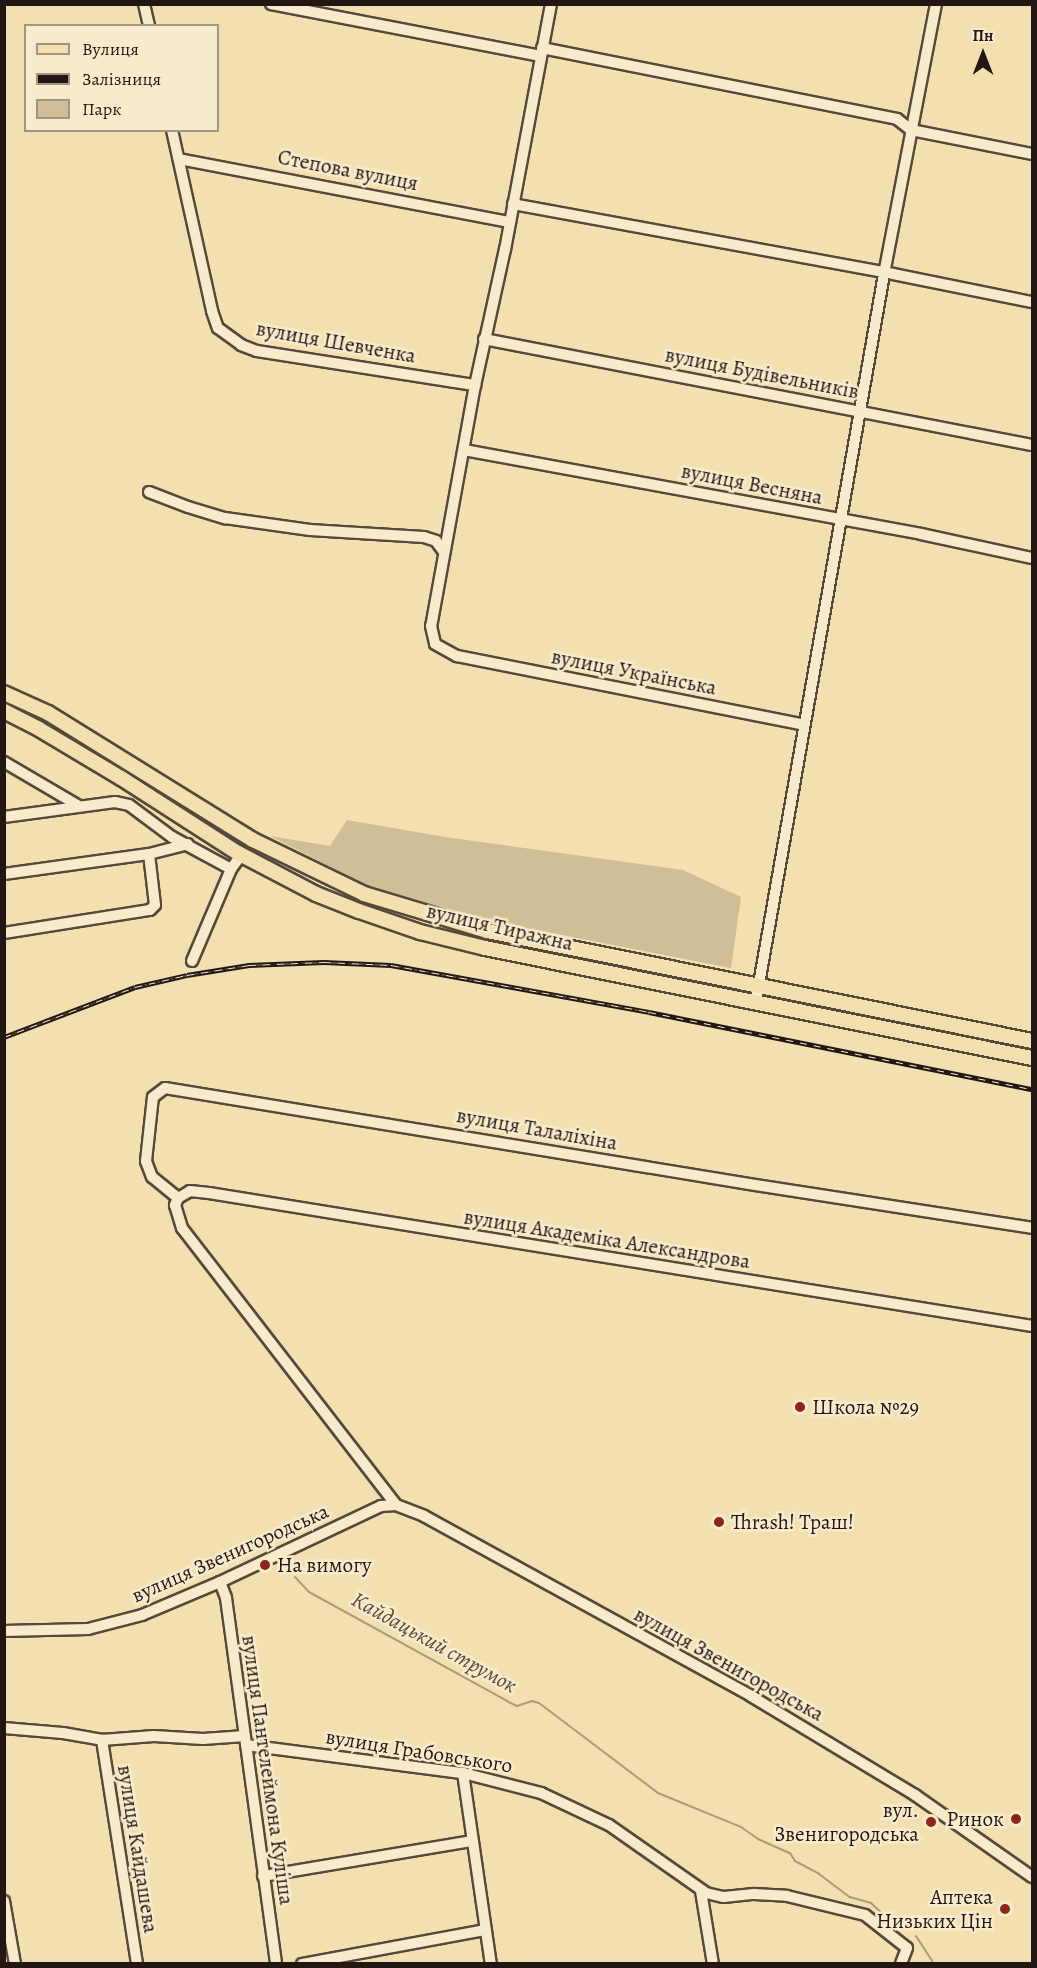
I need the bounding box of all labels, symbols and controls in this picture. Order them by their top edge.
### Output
legend [24,24,219,132]
north arrow [953,24,1013,84]
text: Пн [973,25,993,47]
text: Вулиця [82,37,139,61]
text: Залізниця [82,67,161,91]
text: Парк [82,97,122,121]
street label: Степова вулиця [276,144,420,196]
street label: вулиця Шевченка [254,316,418,368]
street label: вулиця Будівельників [663,342,861,404]
street label: вулиця Весняна [679,458,825,510]
street label: вулиця Українська [549,644,719,700]
street label: вулиця Тиражна [424,898,576,956]
street label: вулиця Талаліхіна [455,1102,619,1156]
street label: вулиця Академіка Александрова [462,1204,752,1274]
place label: Школа №29 [812,1394,919,1420]
marker: Школа №29 [793,1400,807,1414]
street label: вулиця Звенигородська [128,1498,332,1608]
place label: Thrash! Траш! [731,1509,854,1535]
marker: Thrash! Траш! [712,1515,726,1529]
place label: На вимогу [277,1552,371,1578]
marker: На вимогу [258,1558,272,1572]
water label: Кайдацький струмок [347,1587,521,1699]
street label: вулиця Звенигородська [630,1601,828,1727]
street label: вулиця Пантелеймона Куліша [237,1634,299,1906]
street label: вулиця Грабовського [324,1724,514,1778]
street label: вулиця Кайдашева [112,1763,164,1935]
place label: вул. Звенигородська [774,1797,919,1847]
place label: Ринок [947,1806,1004,1832]
marker: Ринок [1009,1812,1023,1826]
marker: вул. Звенигородська [924,1815,938,1829]
place label: Аптека Низьких Цін [876,1884,993,1934]
marker: Аптека Низьких Цін [998,1902,1012,1916]

